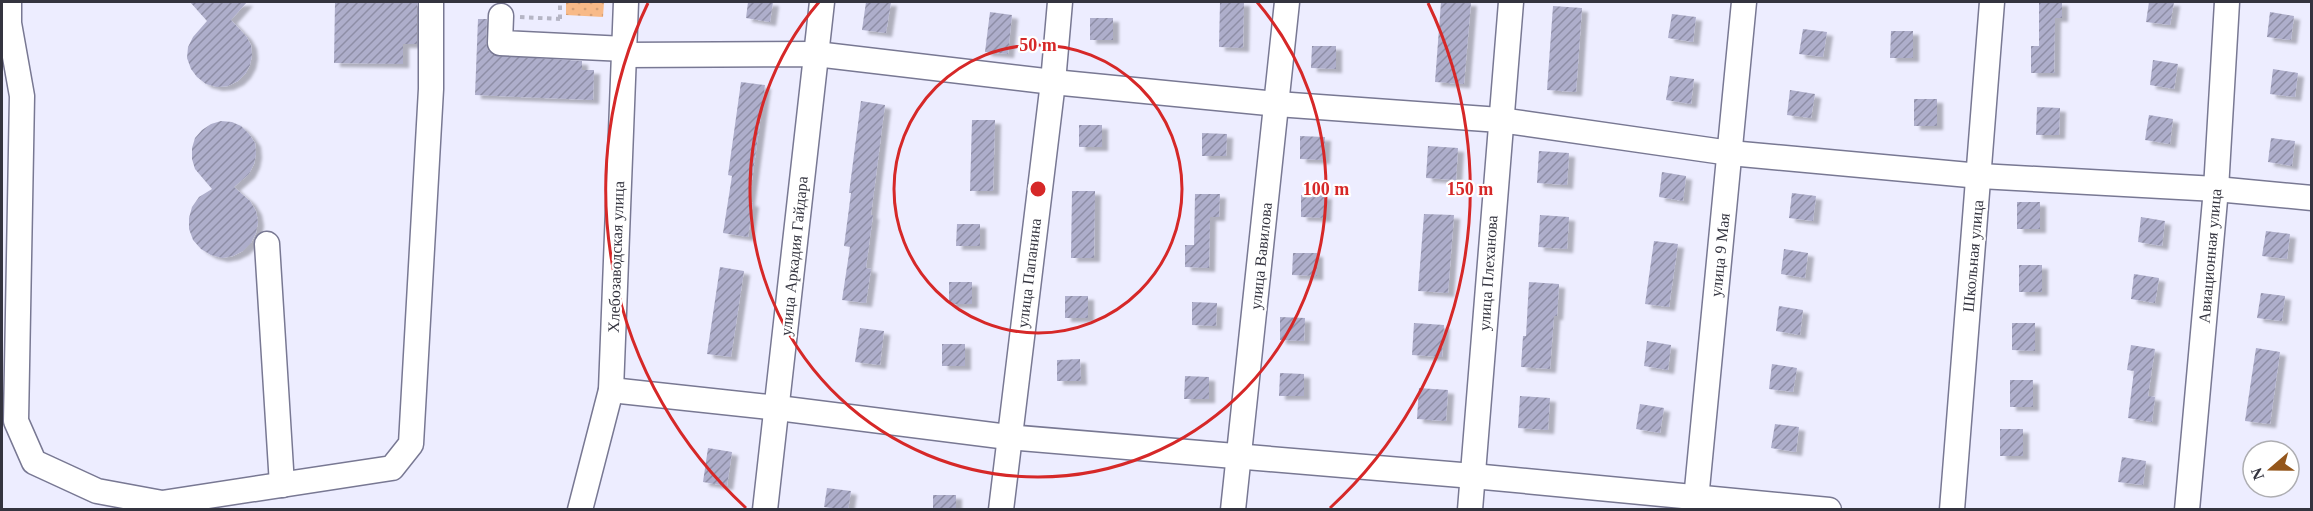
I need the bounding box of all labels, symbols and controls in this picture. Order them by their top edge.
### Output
text: 50 m [1019,35,1057,55]
street label: улица Аркадия Гайдара [777,175,812,337]
centre of rings [1028,179,1048,199]
text: 100 m [1303,179,1349,199]
text: 150 m [1447,179,1493,199]
street label: Хлебозаводская улица [605,181,628,333]
street label: Авиационная улица [2196,188,2225,324]
street label: Школьная улица [1960,199,1987,313]
street label: улица Вавилова [1247,201,1276,311]
street label: улица 9 Мая [1707,212,1734,298]
street label: улица Плеханова [1475,215,1502,331]
street label: улица Папанина [1014,217,1045,329]
north arrow [2241,439,2301,499]
text: N [2247,465,2267,482]

